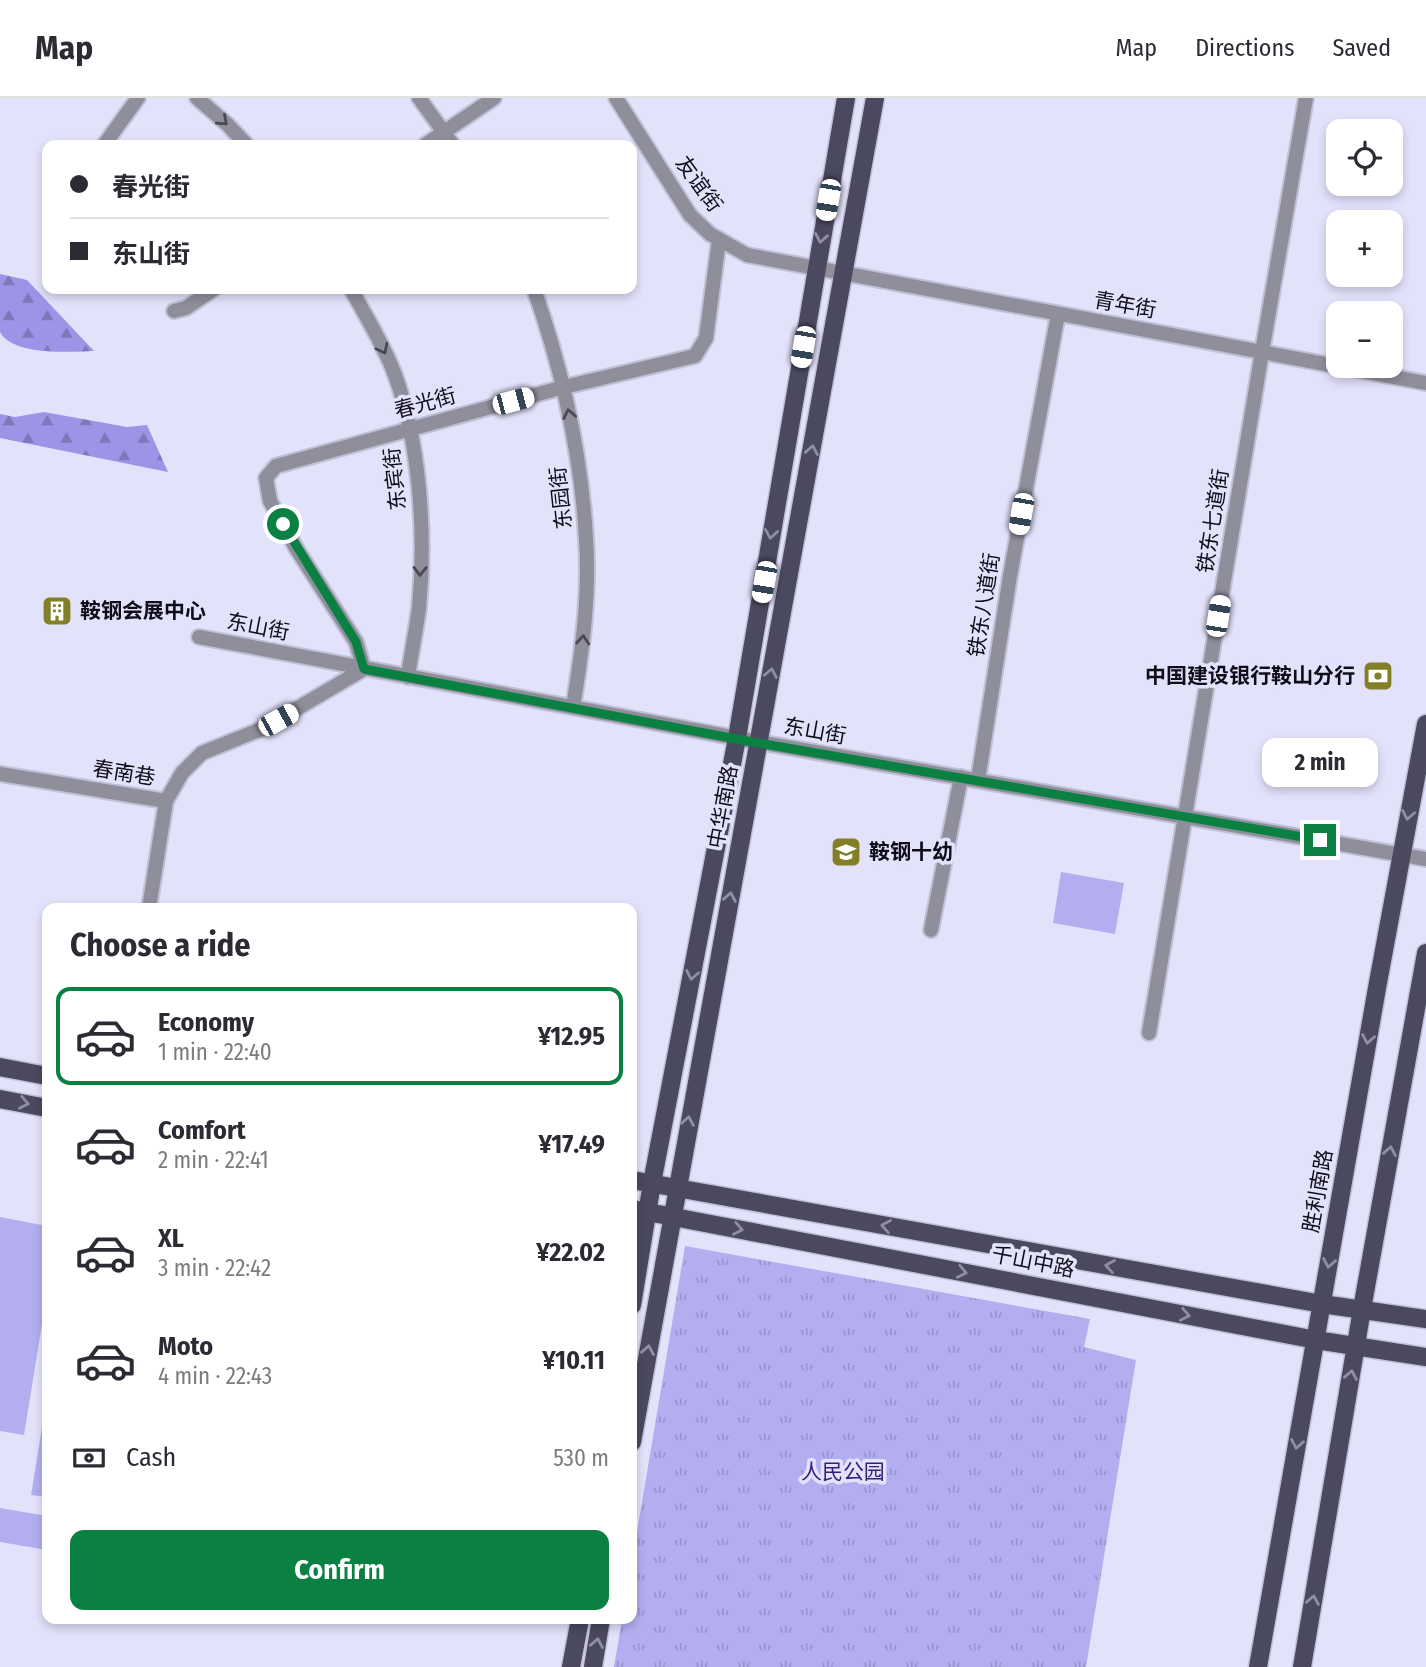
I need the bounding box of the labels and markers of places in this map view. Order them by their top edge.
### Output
building icon: 鞍钢会展中心 [40,594,74,628]
place label: 鞍钢会展中心 [80,598,206,624]
bank icon: 中国建设银行鞍山分行 [1361,659,1395,693]
place label: 中国建设银行鞍山分行 [1145,663,1355,689]
school or university icon: 鞍钢十幼 [829,835,863,869]
place label: 鞍钢十幼 [869,839,953,865]

